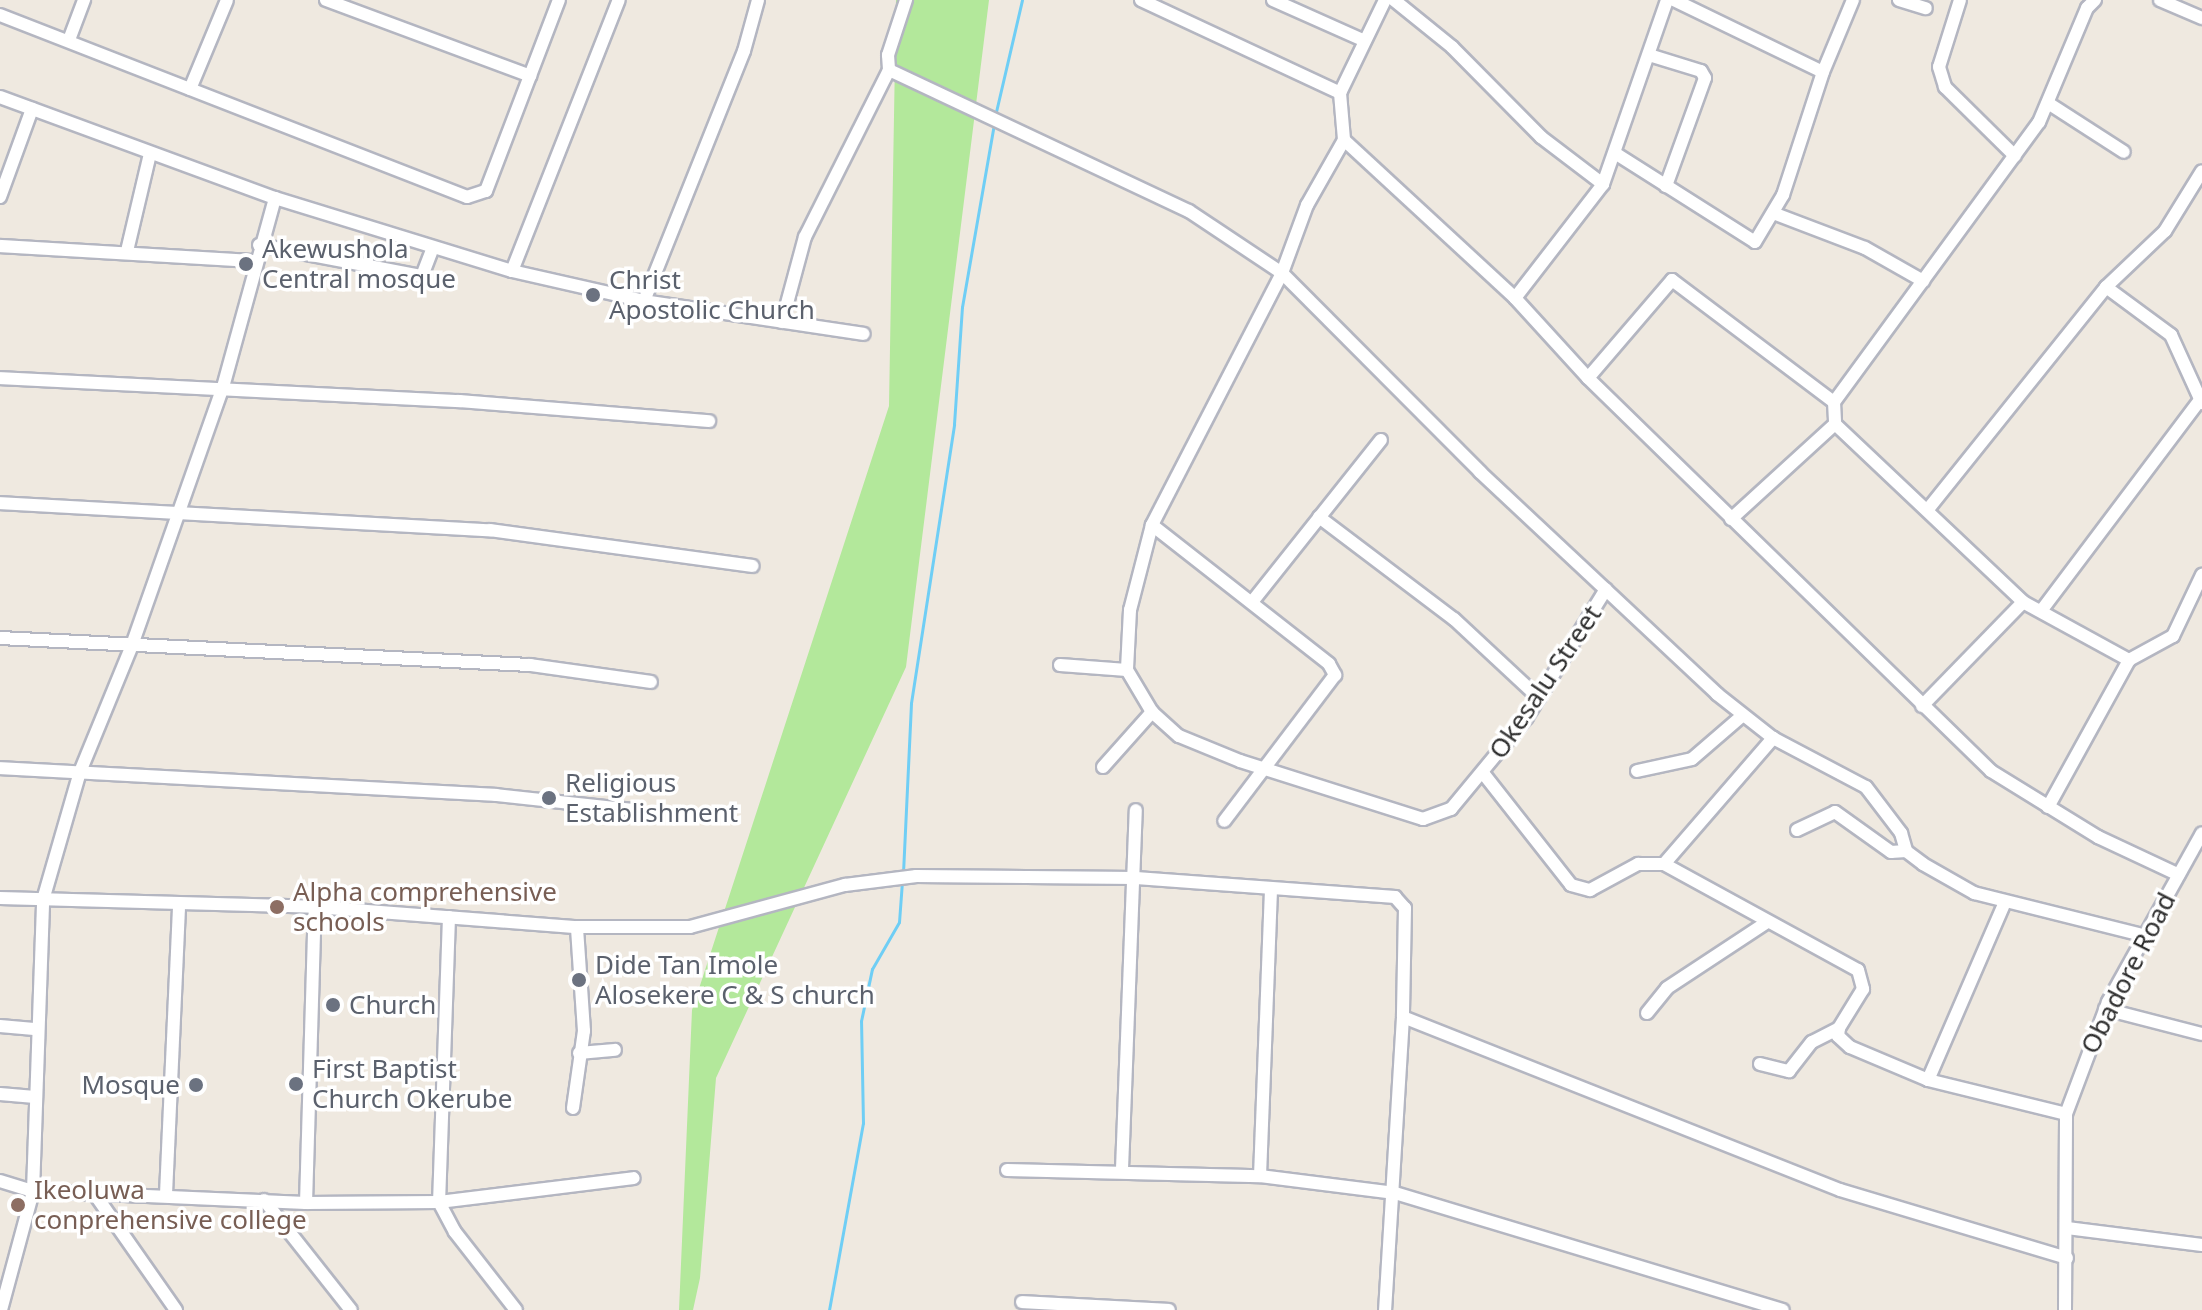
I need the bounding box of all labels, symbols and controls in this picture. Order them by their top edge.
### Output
place label: Akewushola Central mosque [262,233,456,294]
marker: Akewushola Central mosque [237,255,255,273]
place label: Christ Apostolic Church [609,264,815,326]
marker: Christ Apostolic Church [584,286,602,304]
street label: Okesalu Street [1482,599,1608,765]
place label: Religious Establishment [565,767,738,828]
marker: Religious Establishment [540,789,558,807]
place label: Alpha comprehensive schools [293,876,557,938]
street label: Obadore Road [2074,887,2182,1059]
marker: Alpha comprehensive schools [268,898,286,916]
place label: Dide Tan Imole Alosekere C & S church [595,949,875,1010]
marker: Dide Tan Imole Alosekere C & S church [570,971,588,989]
place label: Church [349,989,436,1021]
marker: Church [324,996,342,1014]
place label: First Baptist Church Okerube [312,1053,512,1114]
place label: Mosque [82,1069,180,1101]
marker: First Baptist Church Okerube [287,1075,305,1093]
marker: Mosque [187,1076,205,1094]
place label: Ikeoluwa conprehensive college [34,1174,307,1236]
marker: Ikeoluwa conprehensive college [9,1196,27,1214]

